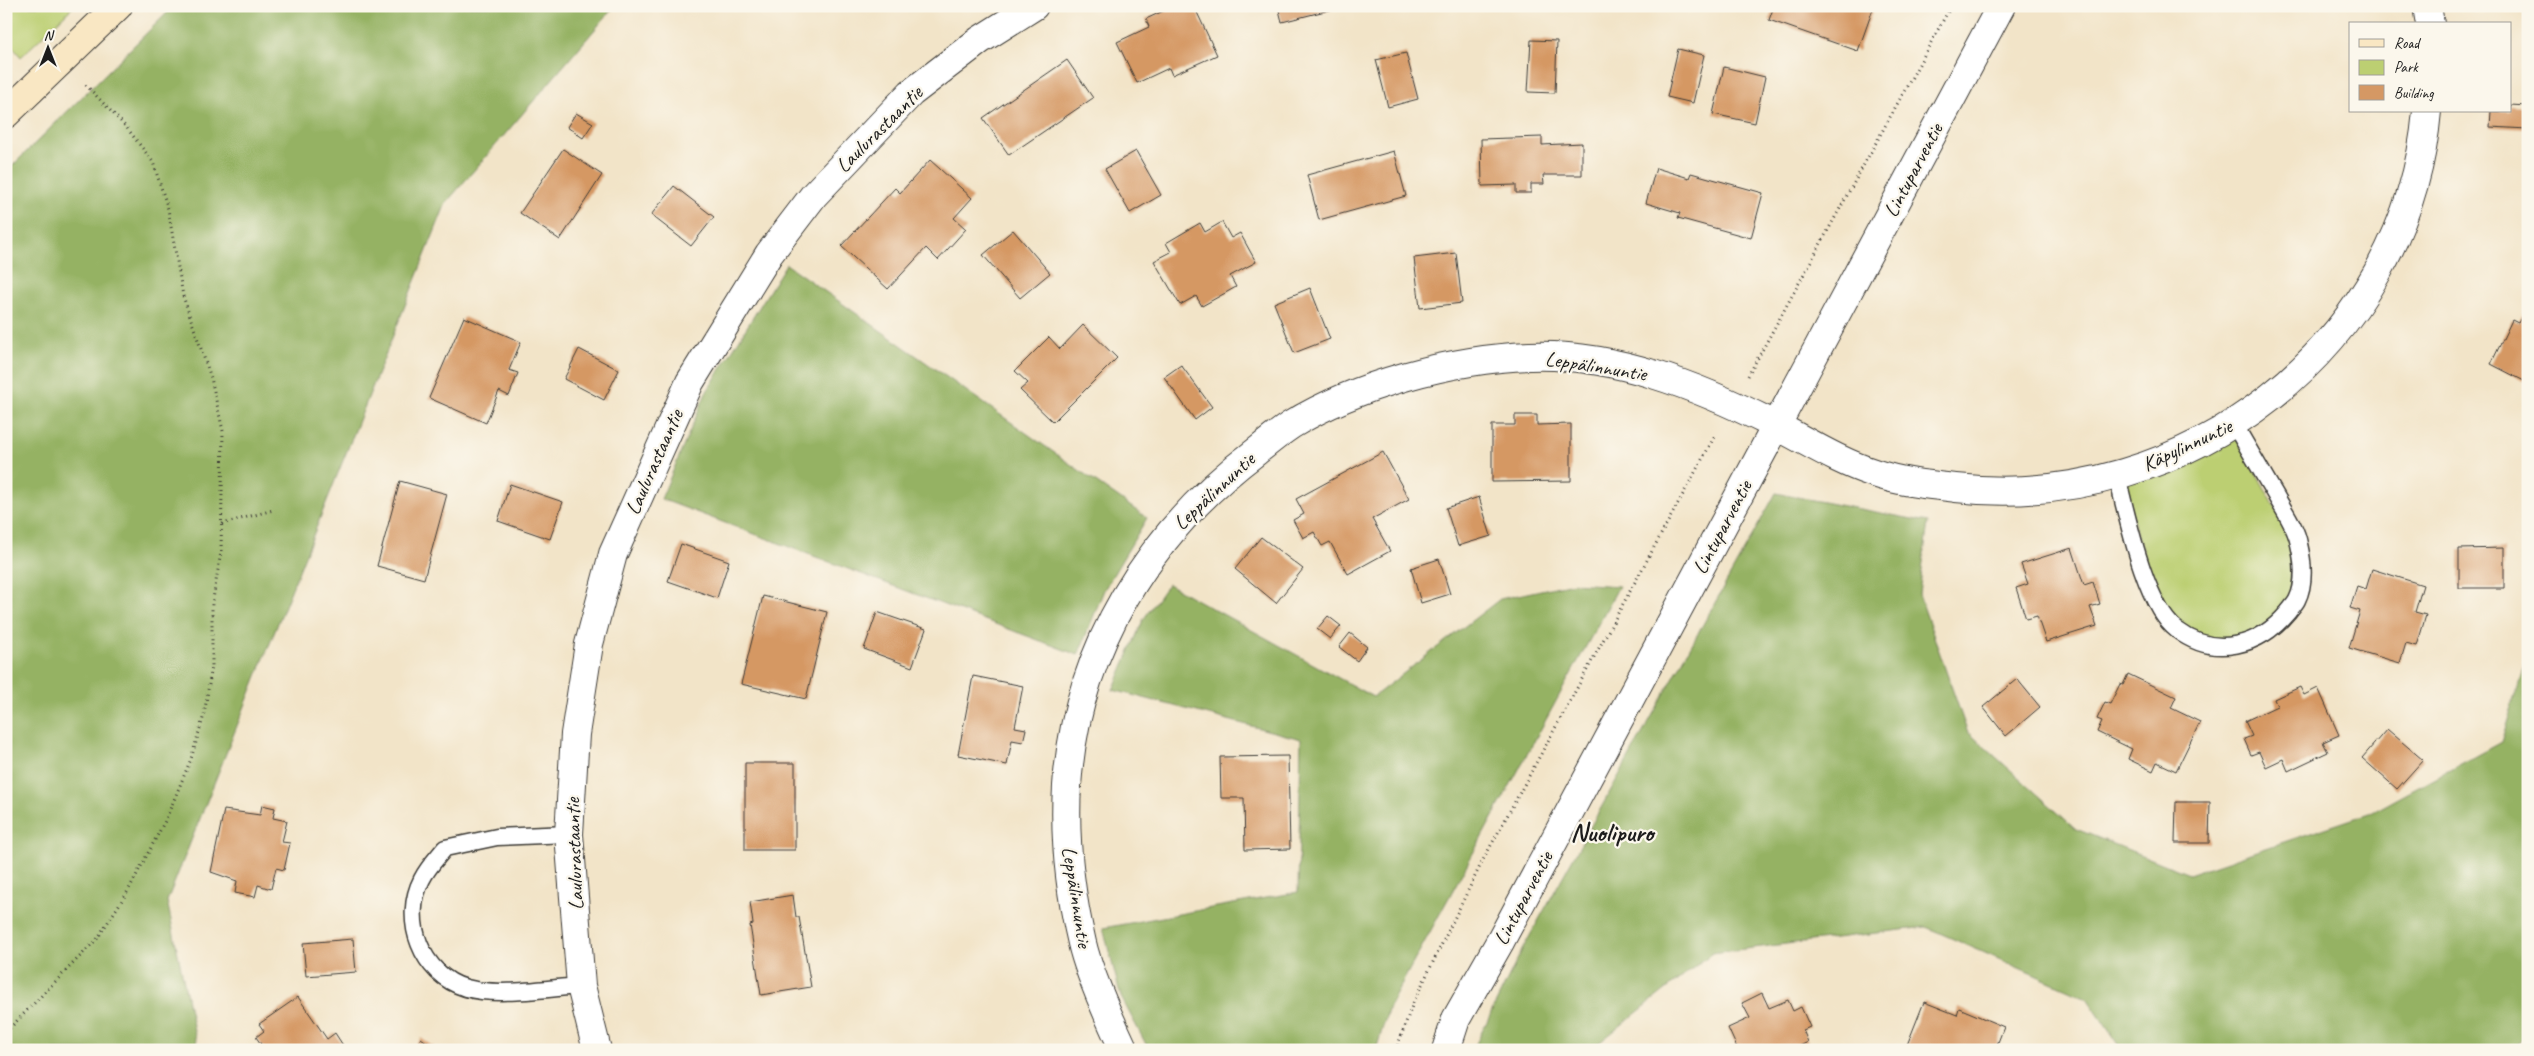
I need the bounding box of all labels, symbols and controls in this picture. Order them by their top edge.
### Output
north arrow [22,22,72,72]
legend [2349,22,2512,112]
text: N [44,27,55,44]
text: Road [2394,34,2421,53]
text: Park [2394,58,2419,77]
street label: Laulurastaantie [830,79,929,178]
text: Building [2394,84,2434,103]
street label: Lintuparventie [1878,118,1949,221]
street label: Leppälinnuntie [1544,345,1651,387]
street label: Laulurastaantie [619,404,689,519]
street label: Käpylinnuntie [2138,412,2238,477]
street label: Leppälinnuntie [1168,445,1262,535]
street label: Lintuparventie [1687,475,1758,578]
street label: Laulurastaantie [559,796,589,911]
district label: Nuolipuro [1570,816,1656,849]
street label: Leppälinnuntie [1056,845,1098,952]
street label: Lintuparventie [1488,846,1559,949]

